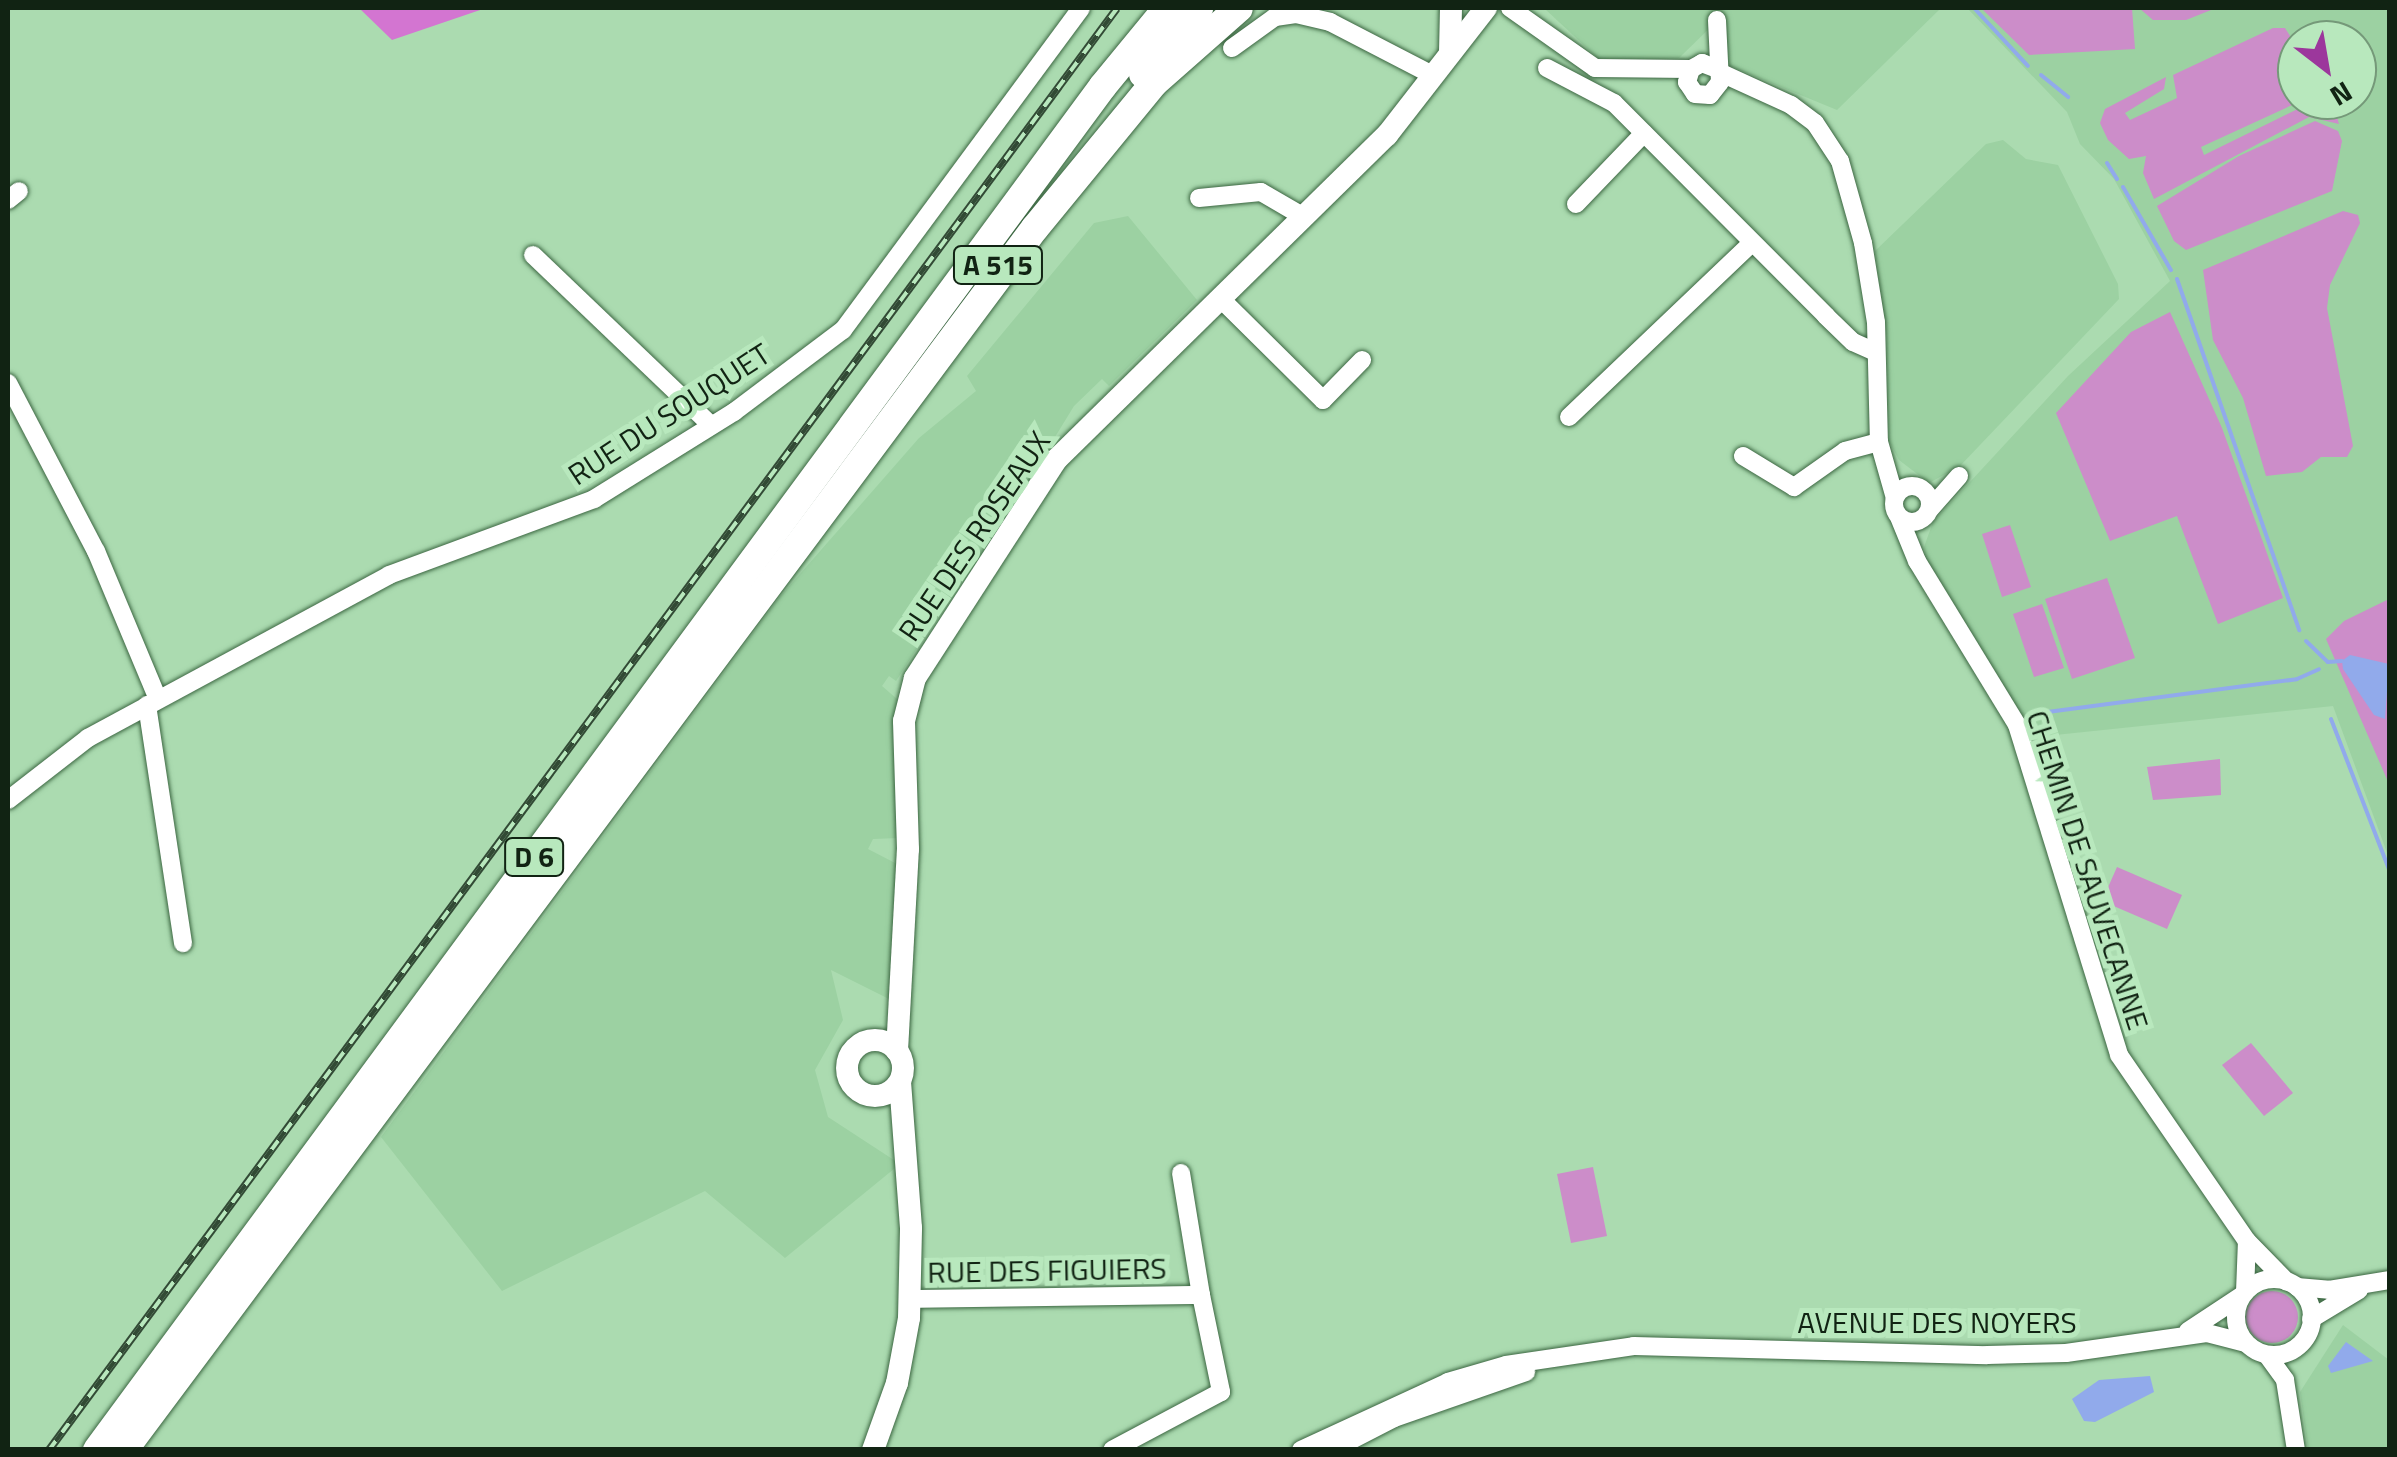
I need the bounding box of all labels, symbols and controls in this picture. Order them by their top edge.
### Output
north arrow [2277,20,2377,120]
text: N [2322,71,2361,118]
road number: A 515 [950,242,1046,288]
street label: RUE DU SOUQUET [561,335,777,493]
street label: RUE DES ROSEAUX [891,425,1057,647]
street label: CHEMIN DE SAUVECANNE [2019,706,2157,1034]
road number: D 6 [504,834,564,880]
street label: RUE DES FIGUIERS [927,1250,1167,1290]
street label: AVENUE DES NOYERS [1797,1304,2077,1340]

